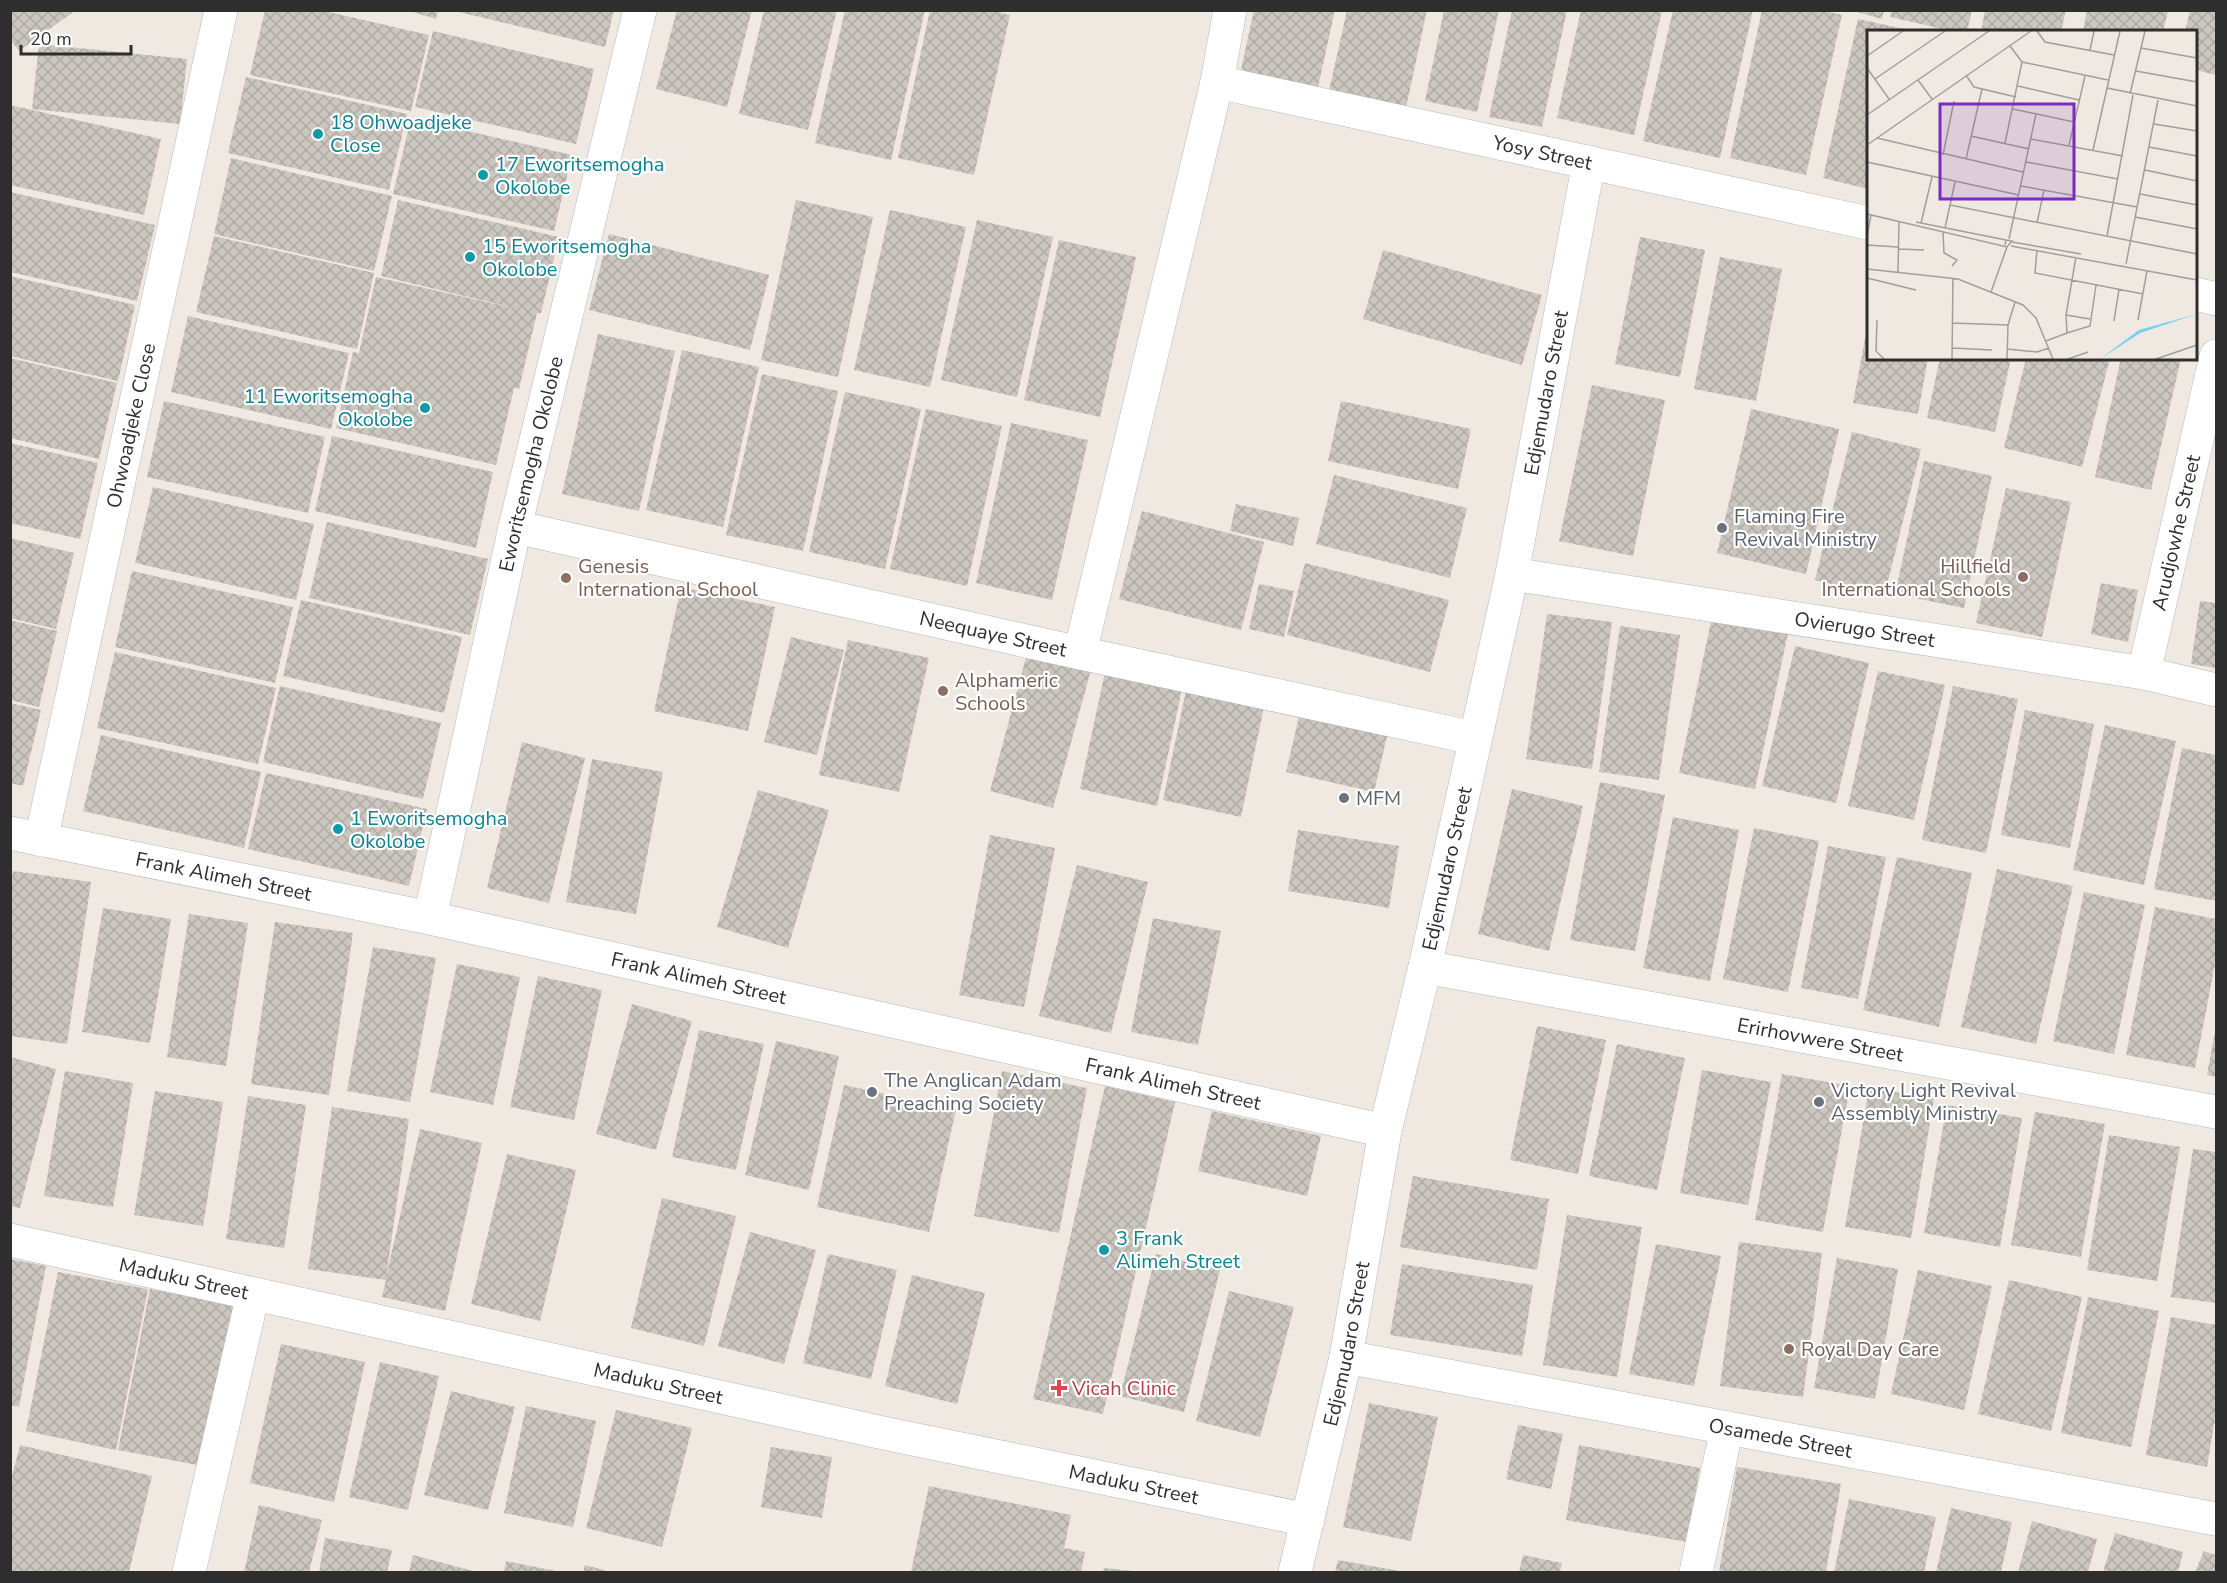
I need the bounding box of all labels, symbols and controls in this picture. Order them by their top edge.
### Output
scale bar [21,18,130,56]
text: 20 m [30,27,72,51]
inset map [1867,30,2197,360]
place label: 18 Ohwoadjeke Close [330,109,472,159]
marker: 18 Ohwoadjeke Close [311,127,325,141]
street label: Yosy Street [1489,128,1596,177]
place label: 17 Eworitsemogha Okolobe [495,151,664,201]
marker: 17 Eworitsemogha Okolobe [476,168,490,182]
place label: 15 Eworitsemogha Okolobe [482,233,651,283]
marker: 15 Eworitsemogha Okolobe [463,250,477,264]
street label: Edjemudaro Street [1517,307,1575,477]
street label: Ohwoadjeke Close [100,341,162,511]
street label: Eworitsemogha Okolobe [492,353,569,574]
place label: 11 Eworitsemogha Okolobe [244,383,413,433]
marker: 11 Eworitsemogha Okolobe [418,401,432,415]
street label: Arudjowhe Street [2145,451,2207,613]
place label: Flaming Fire Revival Ministry [1734,503,1877,553]
marker: Flaming Fire Revival Ministry [1715,521,1729,535]
place label: Genesis International School [578,553,758,603]
place label: Hillfield International Schools [1821,553,2011,603]
marker: Hillfield International Schools [2016,570,2030,584]
marker: Genesis International School [559,571,573,585]
street label: Neequaye Street [917,604,1070,663]
street label: Ovierugo Street [1792,605,1938,654]
place label: Alphameric Schools [955,667,1058,717]
marker: Alphameric Schools [936,684,950,698]
street label: Edjemudaro Street [1416,783,1478,953]
place label: MFM [1356,785,1401,812]
marker: MFM [1337,791,1351,805]
place label: 1 Eworitsemogha Okolobe [350,805,507,855]
marker: 1 Eworitsemogha Okolobe [331,822,345,836]
street label: Frank Alimeh Street [133,845,315,907]
street label: Frank Alimeh Street [609,945,790,1011]
street label: Erirhovwere Street [1735,1011,1907,1068]
street label: Frank Alimeh Street [1083,1051,1264,1117]
place label: The Anglican Adam Preaching Society [884,1067,1062,1117]
place label: Victory Light Revival Assembly Ministry [1830,1077,2016,1127]
marker: The Anglican Adam Preaching Society [865,1085,879,1099]
marker: Victory Light Revival Assembly Ministry [1812,1095,1826,1109]
place label: 3 Frank Alimeh Street [1116,1225,1241,1275]
marker: 3 Frank Alimeh Street [1097,1243,1111,1257]
street label: Maduku Street [117,1251,252,1306]
street label: Edjemudaro Street [1317,1258,1376,1429]
place label: Royal Day Care [1801,1336,1939,1363]
marker: Royal Day Care [1782,1342,1796,1356]
street label: Maduku Street [591,1356,726,1411]
place label: Vicah Clinic [1071,1375,1176,1402]
marker: Vicah Clinic [1050,1379,1068,1397]
street label: Osamede Street [1707,1411,1855,1465]
street label: Maduku Street [1067,1458,1202,1511]

